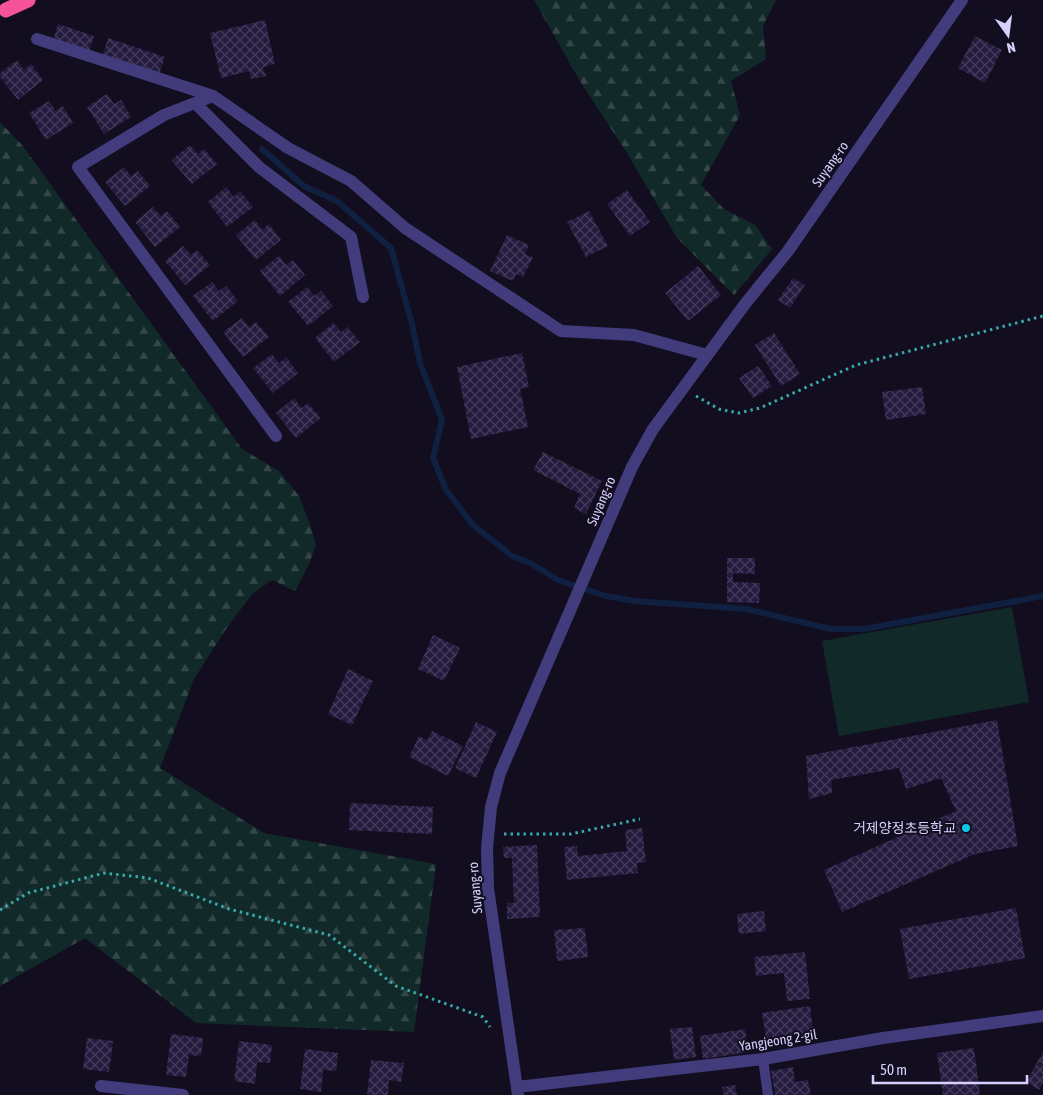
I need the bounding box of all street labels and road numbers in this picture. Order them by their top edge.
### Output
street label: Suyang-ro [809,138,851,190]
street label: Suyang-ro [584,474,618,528]
street label: Suyang-ro [465,861,485,915]
street label: Yangjeong 2-gil [738,1026,818,1054]

